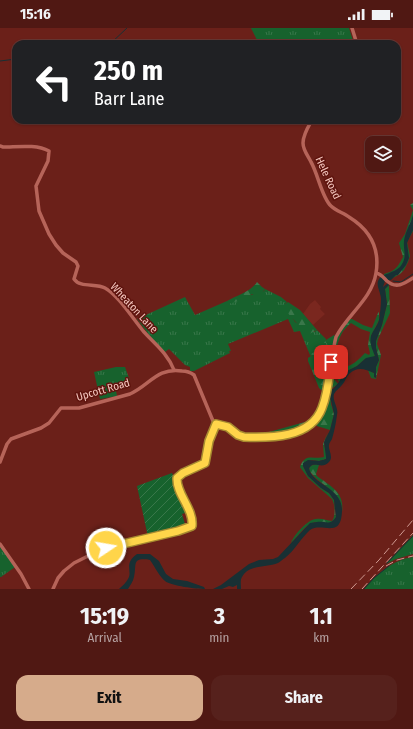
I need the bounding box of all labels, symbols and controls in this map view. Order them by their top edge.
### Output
text: 15:16 [20,5,51,23]
text: 250 m [94,54,163,87]
icon: left [28,56,80,108]
text: Barr Lane [94,88,165,110]
map controls [365,136,401,172]
button: layers [365,136,401,172]
street label: Hele Road [312,155,344,201]
street label: Wheaton Lane [107,280,161,336]
pin [314,345,348,379]
icon: arrive [320,351,342,373]
street label: Upcott Road [75,376,131,404]
position arrow [85,527,127,569]
text: 15:19 [80,602,129,630]
text: 3 [214,602,225,630]
text: 1.1 [310,602,333,630]
text: Arrival [87,630,122,645]
text: min [209,630,229,645]
text: km [313,630,329,645]
button: Exit [16,675,203,721]
button: Share [211,675,397,721]

